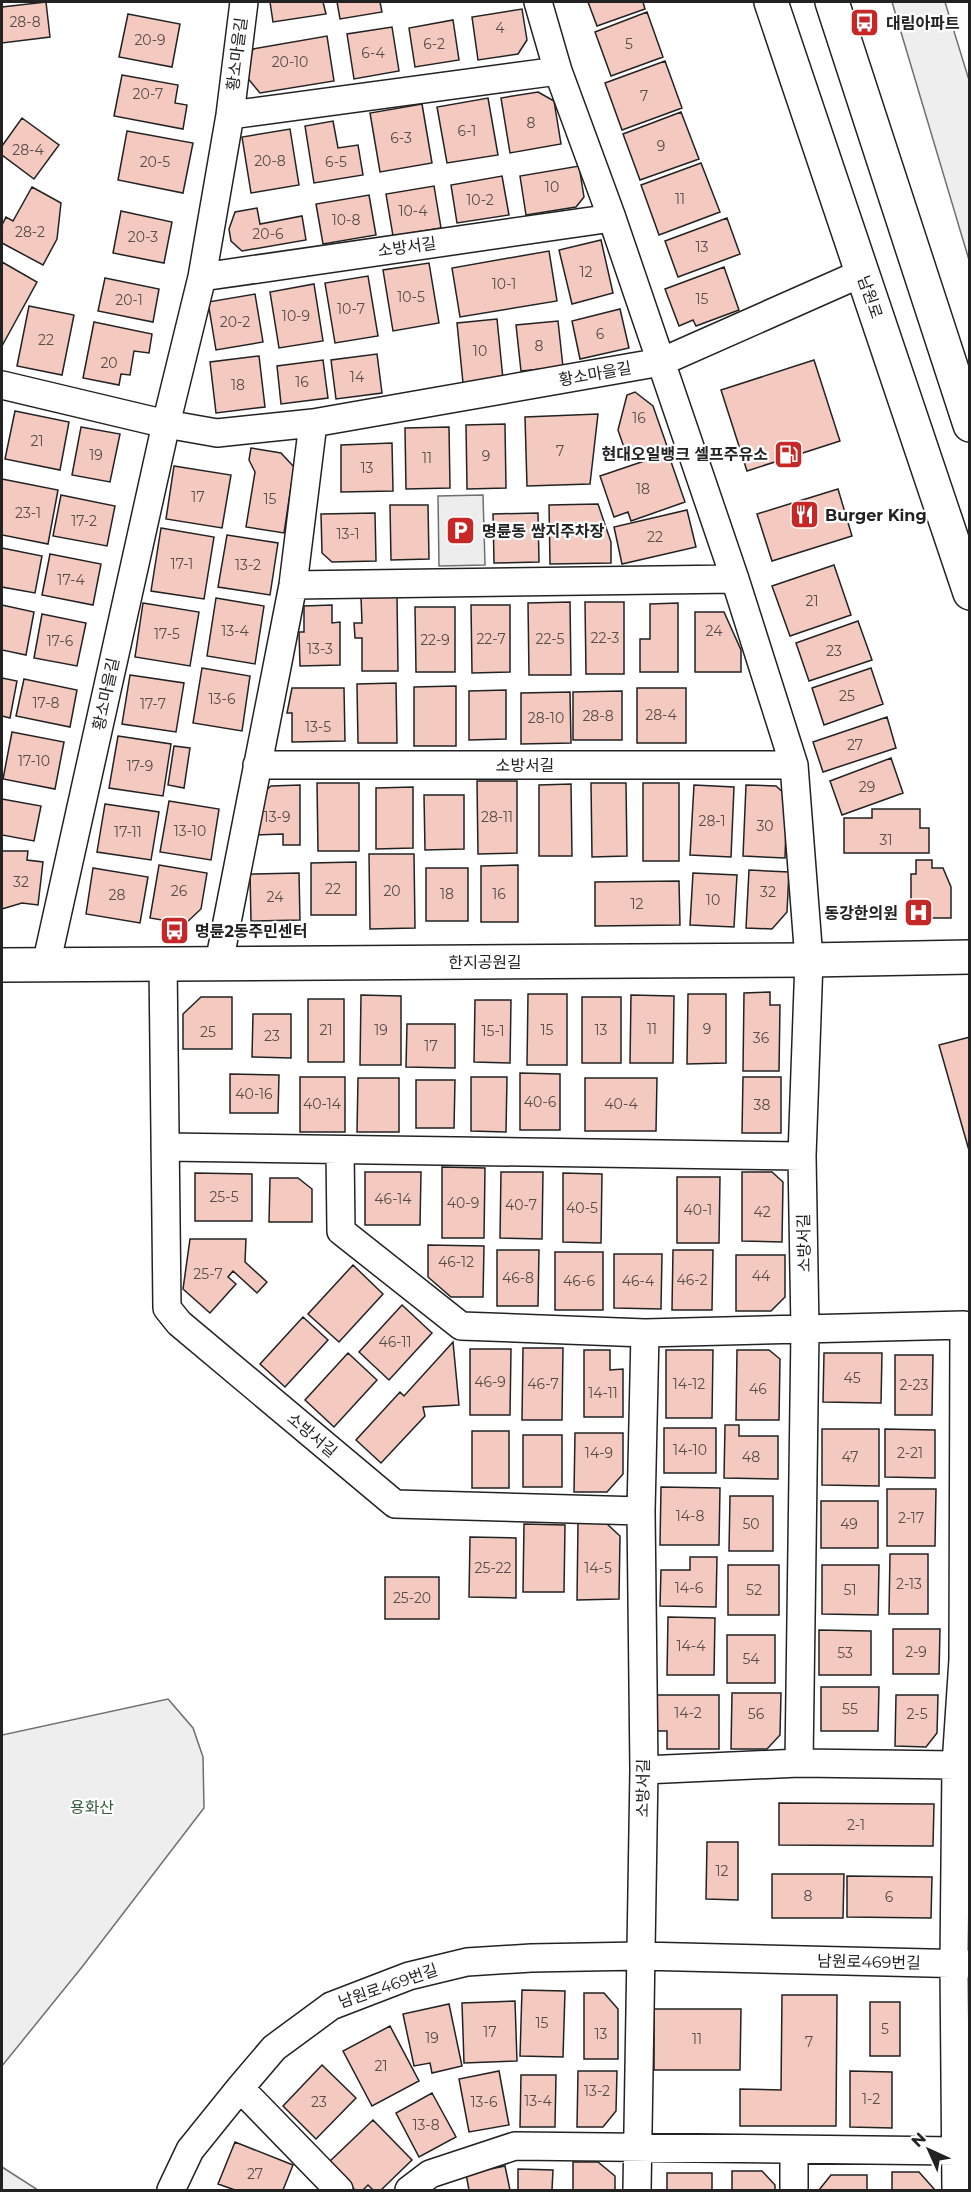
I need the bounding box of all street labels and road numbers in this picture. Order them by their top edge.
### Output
street label: 황소마을길 [223,16,251,92]
street label: 소방서길 [377,233,437,261]
street label: 남원로 [854,273,886,321]
street label: 황소마을길 [557,358,633,390]
street label: 황소마을길 [89,656,123,732]
street label: 소방서길 [496,756,554,775]
street label: 한지공원길 [448,953,522,972]
street label: 소방서길 [794,1213,814,1273]
street label: 소방서길 [283,1409,341,1461]
street label: 소방서길 [633,1758,653,1818]
street label: 남원로469번길 [817,1952,921,1972]
street label: 남원로469번길 [336,1960,440,2012]

